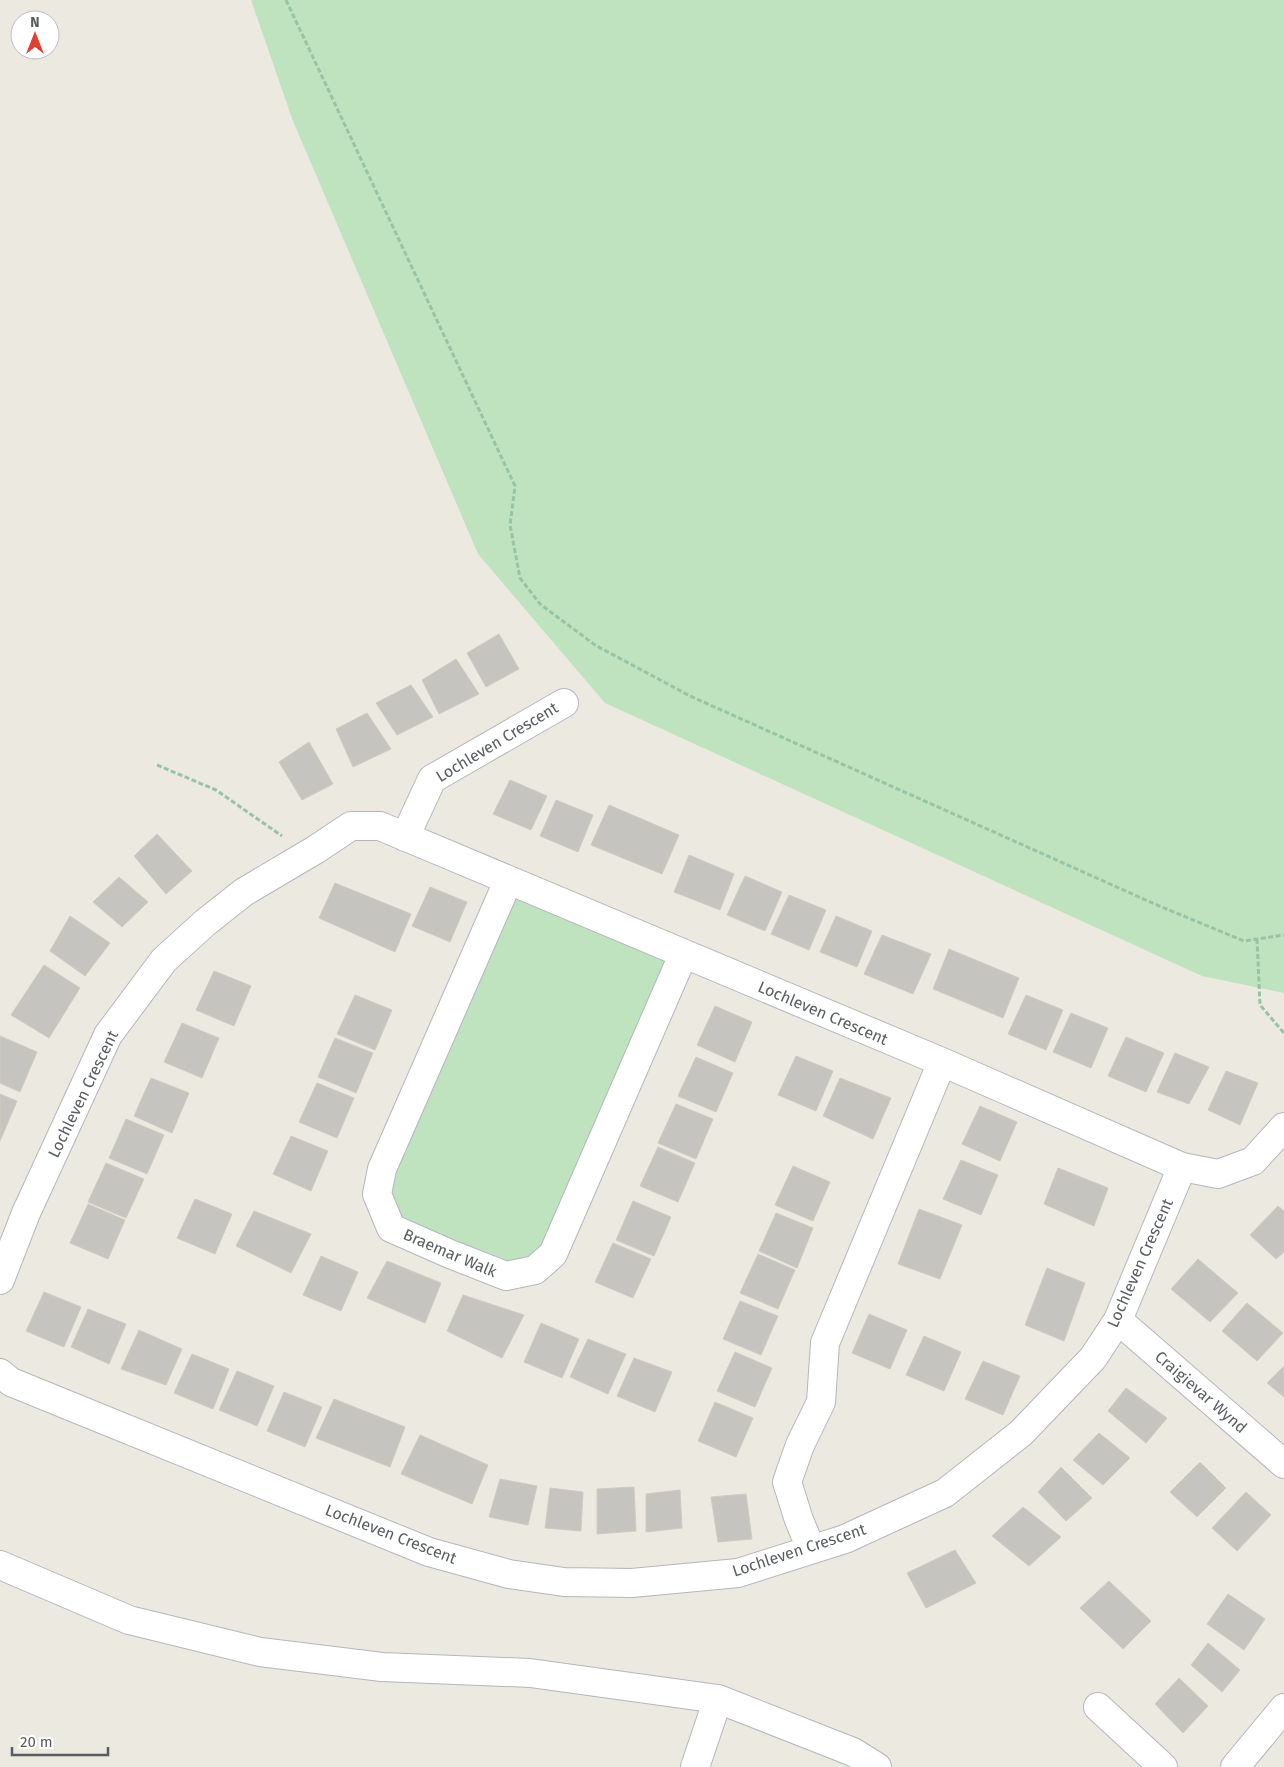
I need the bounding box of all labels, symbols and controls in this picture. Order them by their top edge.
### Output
north arrow [10,10,60,60]
text: N [30,14,40,31]
street label: Lochleven Crescent [432,698,562,786]
street label: Lochleven Crescent [755,977,891,1049]
street label: Lochleven Crescent [44,1027,122,1161]
street label: Lochleven Crescent [1103,1195,1177,1330]
street label: Braemar Walk [400,1225,500,1282]
street label: Craigievar Wynd [1151,1347,1251,1437]
street label: Lochleven Crescent [323,1500,460,1568]
street label: Lochleven Crescent [730,1519,868,1581]
scale bar [12,1724,109,1756]
text: 20 m [20,1733,53,1751]

